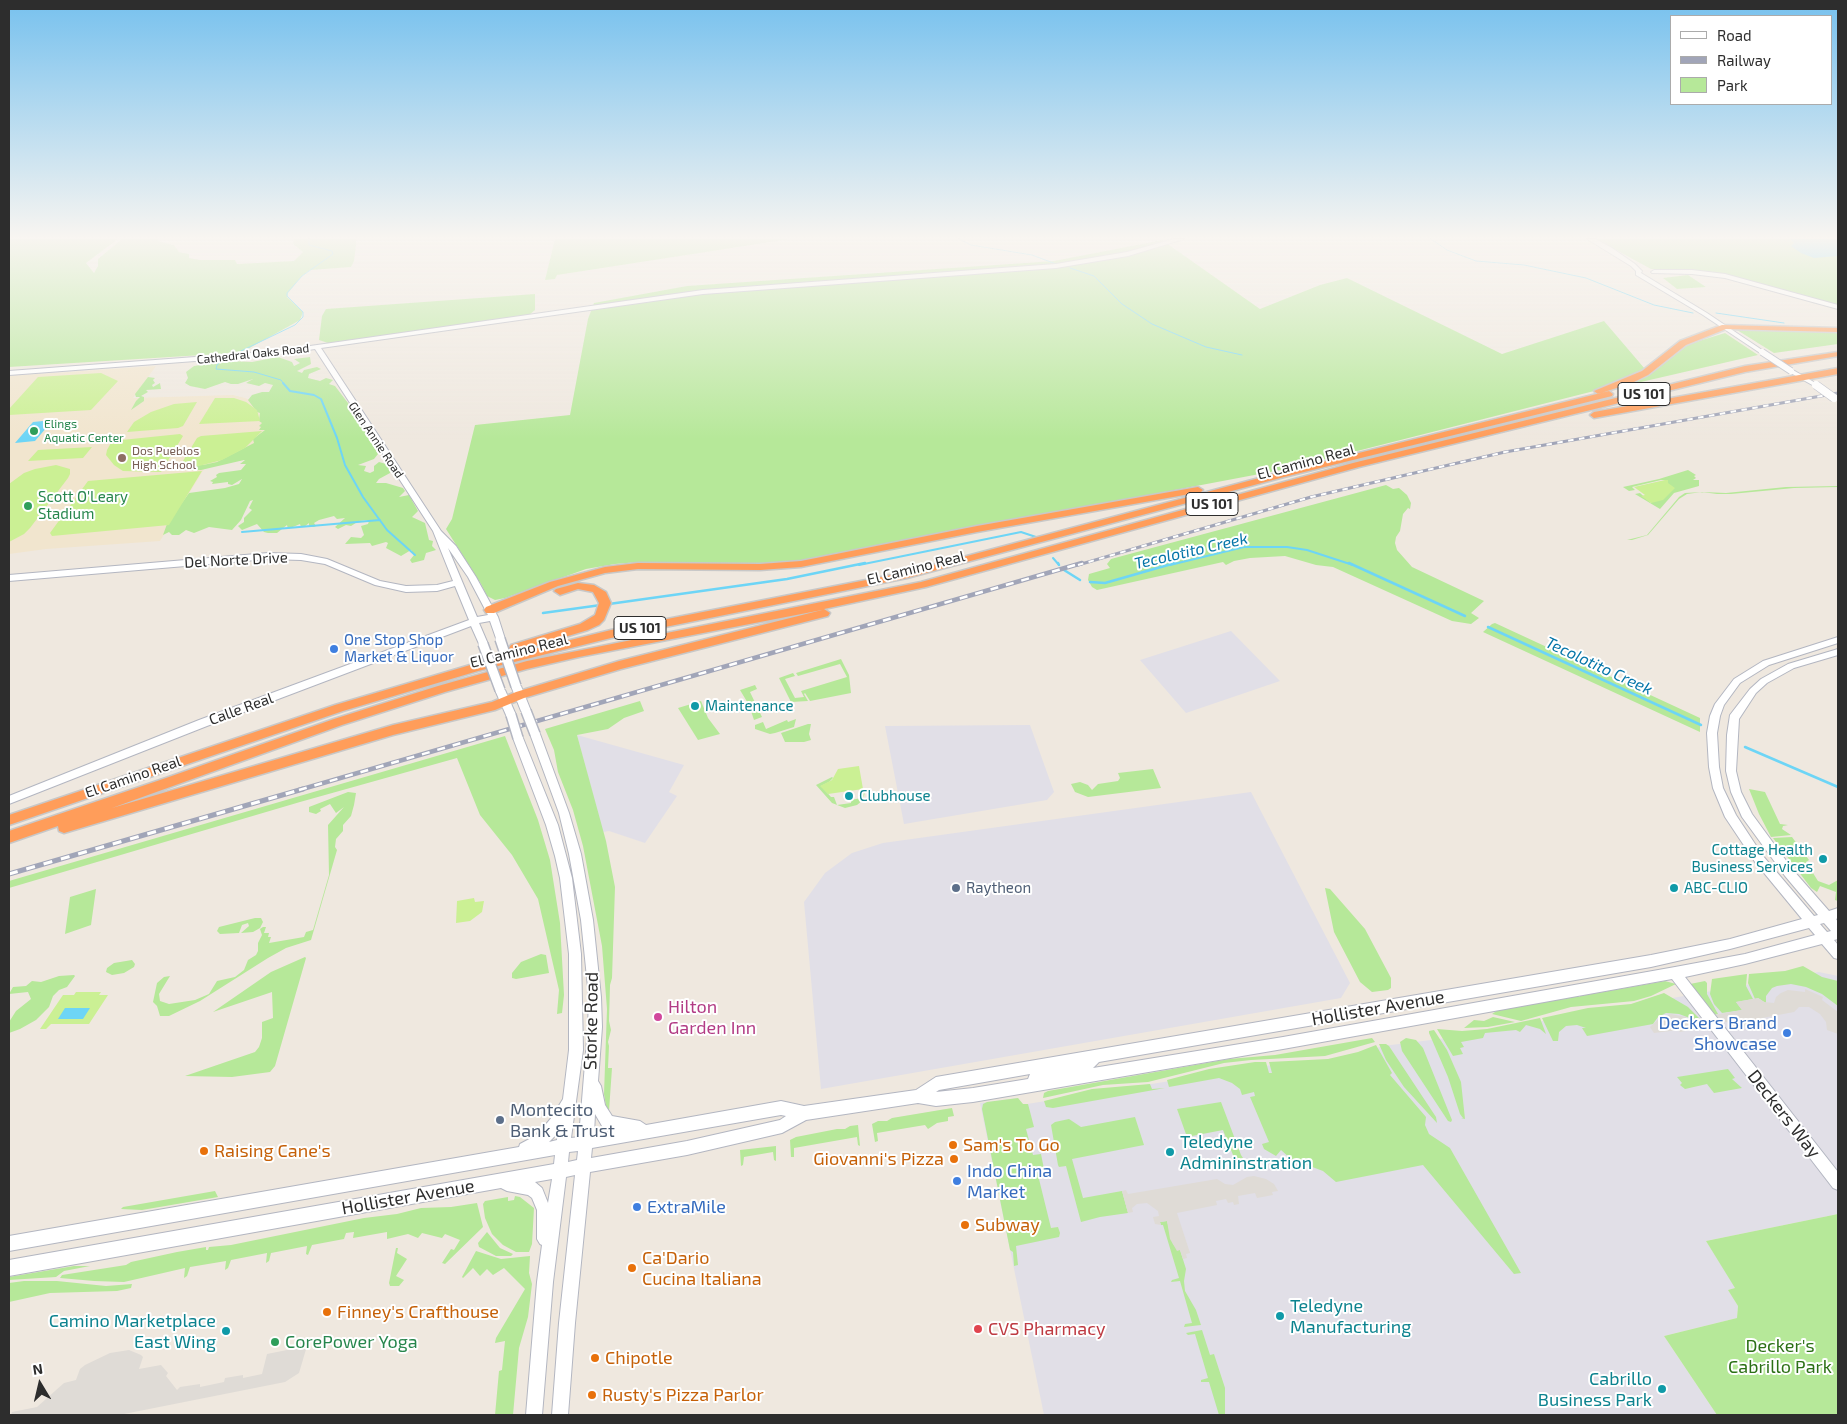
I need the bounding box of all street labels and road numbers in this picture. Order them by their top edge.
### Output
street label: Cathedral Oaks Road [196,341,310,367]
road number: US 101 [1618,382,1670,406]
street label: Glen Annie Road [345,399,407,481]
street label: El Camino Real [1255,440,1357,484]
road number: US 101 [1186,492,1238,516]
street label: El Camino Real [865,547,967,589]
street label: Del Norte Drive [184,548,288,572]
road number: US 101 [614,616,666,640]
street label: El Camino Real [468,630,570,672]
street label: Calle Real [206,689,276,729]
street label: El Camino Real [83,752,183,802]
street label: Storke Road [579,972,603,1070]
street label: Hollister Avenue [1310,986,1446,1030]
street label: Deckers Way [1743,1066,1825,1162]
street label: Hollister Avenue [340,1175,476,1219]

